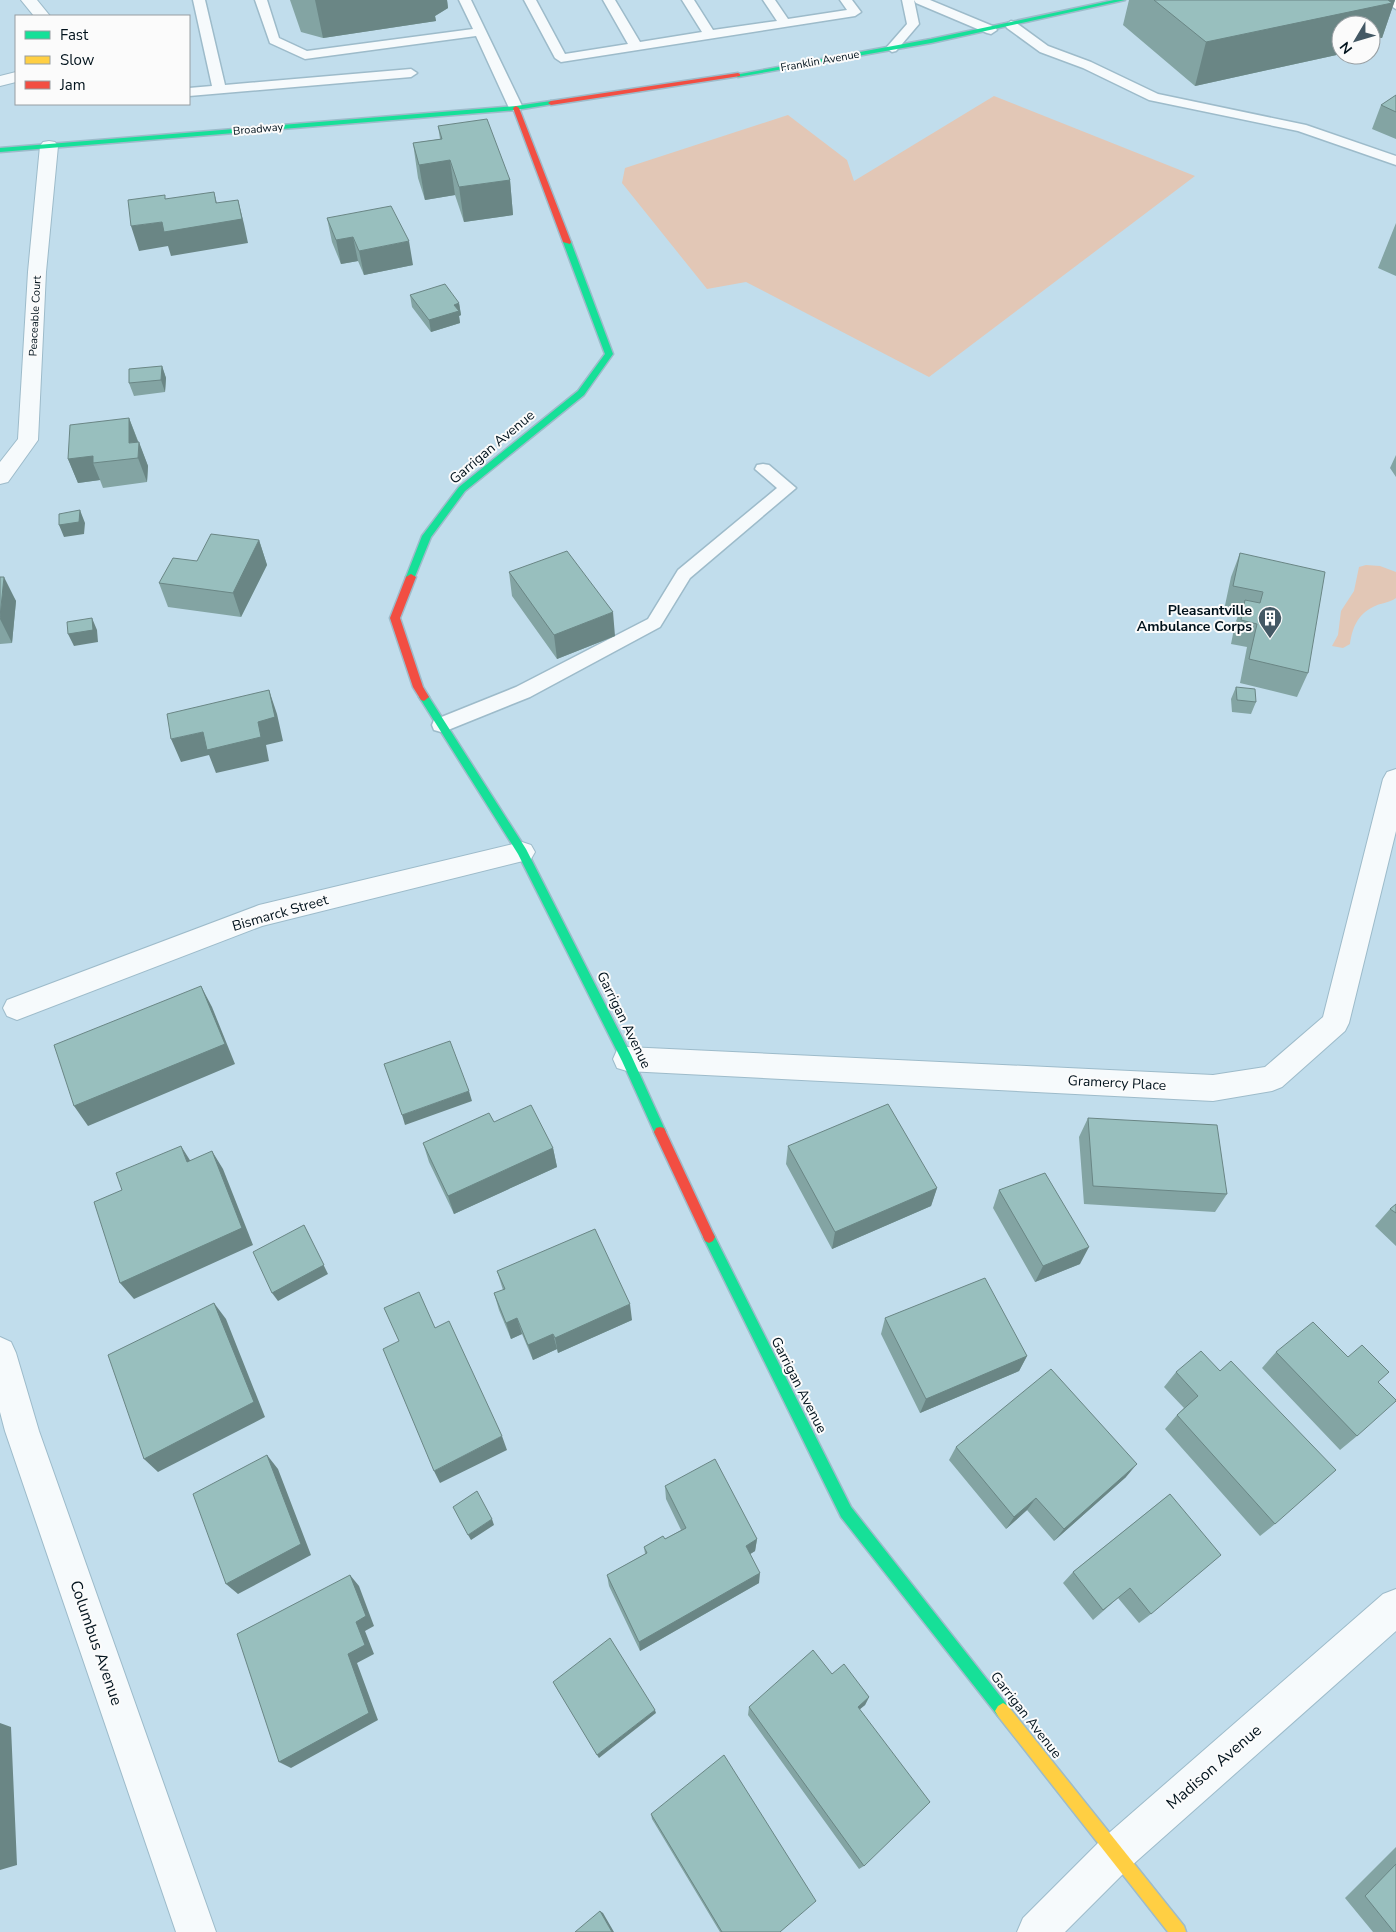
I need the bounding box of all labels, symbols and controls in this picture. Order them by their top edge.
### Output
legend [15,15,190,105]
north arrow [1331,15,1381,65]
text: Fast [60,25,89,45]
text: N [1335,38,1357,58]
street label: Franklin Avenue [779,47,861,75]
text: Slow [60,50,95,70]
text: Jam [59,75,86,95]
street label: Broadway [232,119,284,139]
street label: Peaceable Court [25,275,45,357]
street label: Garrigan Avenue [445,406,539,488]
place label: Pleasantville Ambulance Corps [1137,601,1252,636]
building icon: Pleasantville Ambulance Corps [1257,605,1283,639]
street label: Bismarck Street [230,890,330,936]
street label: Garrigan Avenue [592,968,656,1072]
street label: Gramercy Place [1067,1071,1167,1095]
street label: Garrigan Avenue [767,1334,831,1436]
street label: Columbus Avenue [64,1577,128,1709]
street label: Garrigan Avenue [986,1668,1066,1762]
street label: Madison Avenue [1162,1720,1266,1814]

